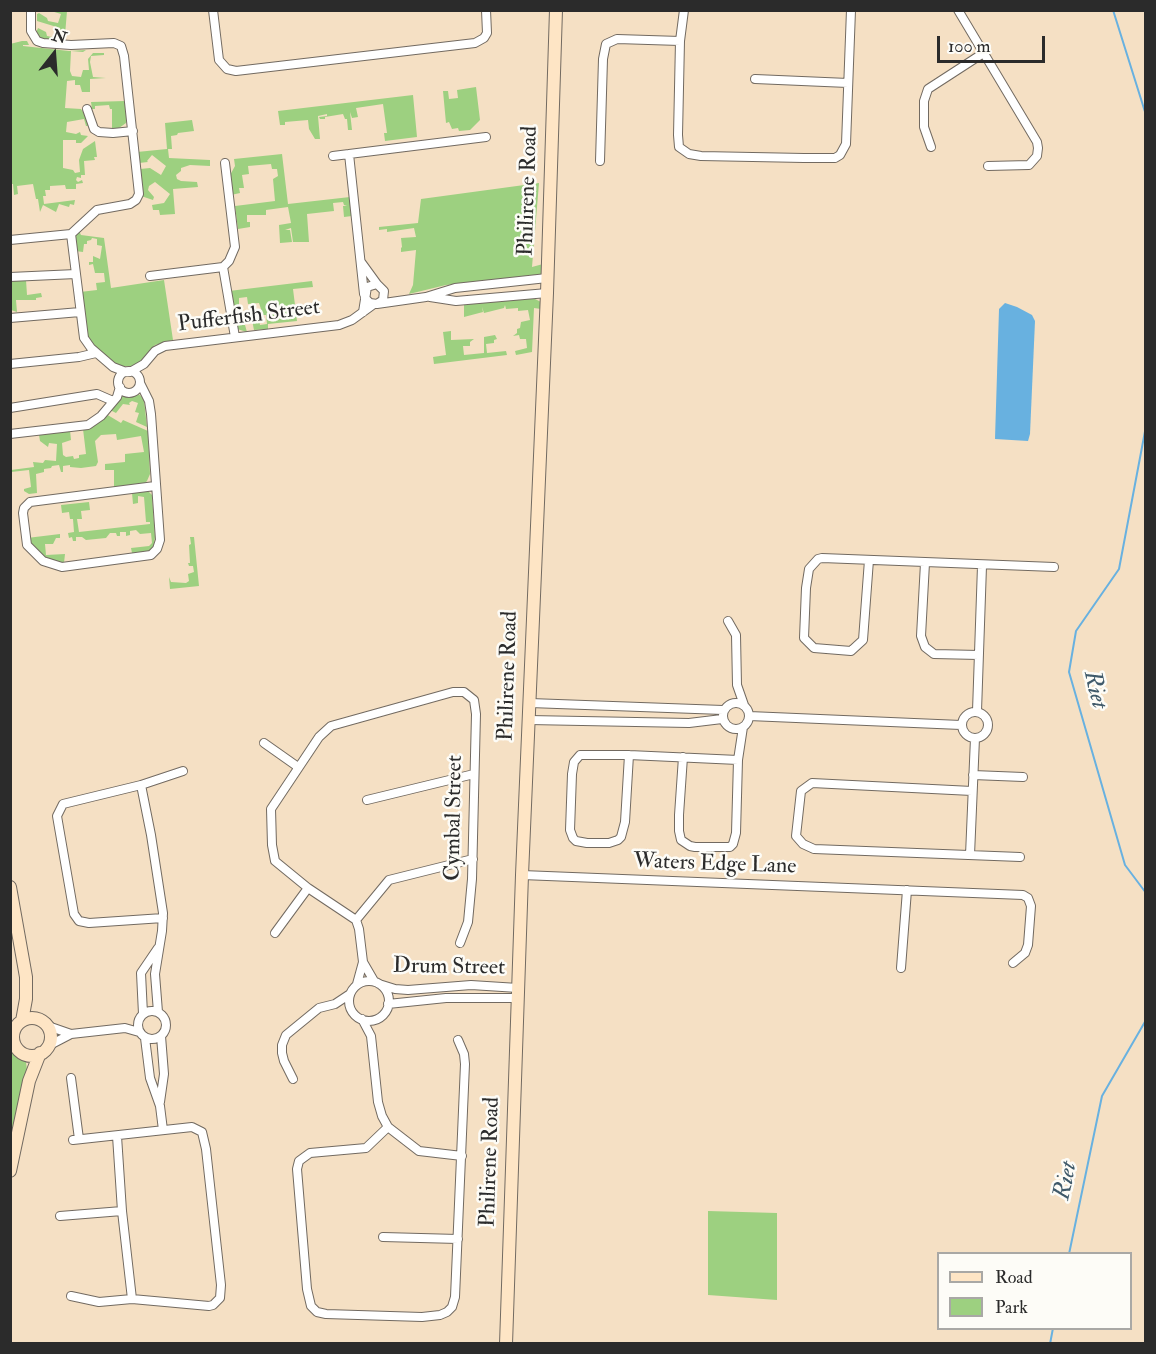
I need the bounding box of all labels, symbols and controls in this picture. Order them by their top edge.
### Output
north arrow [24,24,84,84]
scale bar [940,24,1048,62]
text: N [49,25,69,48]
text: 100 m [948,35,991,58]
street label: Philirene Road [514,125,544,257]
street label: Pufferfish Street [176,295,322,339]
street label: Philirene Road [494,610,524,742]
water label: Riet [1076,668,1112,712]
street label: Cymbal Street [441,755,469,881]
street label: Waters Edge Lane [633,849,797,881]
street label: Drum Street [393,954,505,982]
street label: Philirene Road [476,1096,506,1228]
water label: Riet [1049,1159,1085,1203]
legend [937,1252,1132,1330]
text: Road [995,1266,1033,1289]
text: Park [995,1296,1028,1319]

